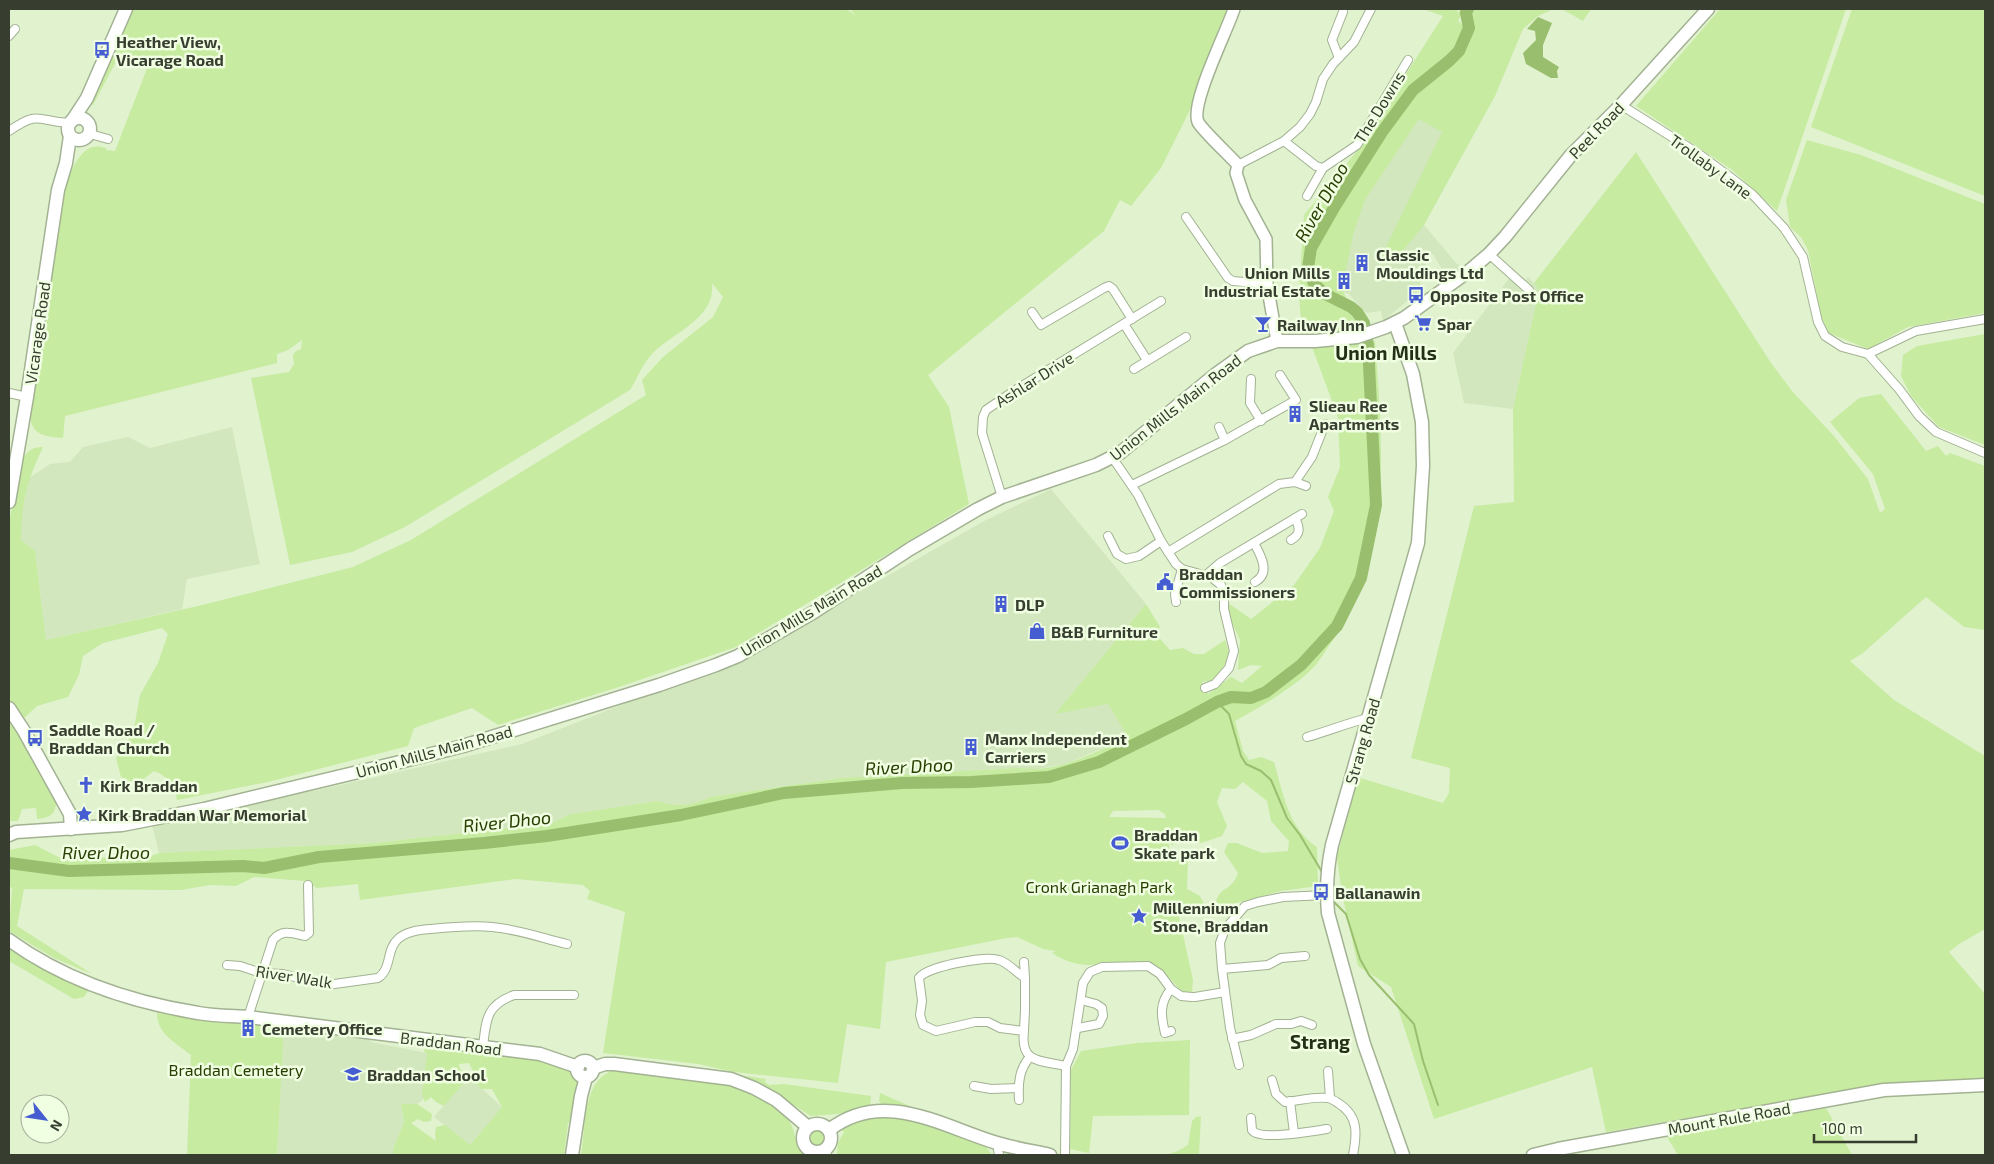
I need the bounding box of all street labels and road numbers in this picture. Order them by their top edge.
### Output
street label: The Downs [1349,68,1409,146]
street label: Peel Road [1564,98,1628,162]
street label: Trollaby Lane [1666,130,1756,202]
street label: Vicarage Road [20,280,54,386]
street label: Ashlar Drive [991,347,1077,411]
street label: Union Mills Main Road [1105,350,1245,464]
street label: Union Mills Main Road [737,560,885,660]
street label: Strang Road [1341,696,1383,786]
street label: Union Mills Main Road [354,721,514,781]
street label: River Walk [255,961,333,991]
street label: Braddan Road [399,1027,503,1059]
street label: Mount Rule Road [1666,1098,1792,1138]

